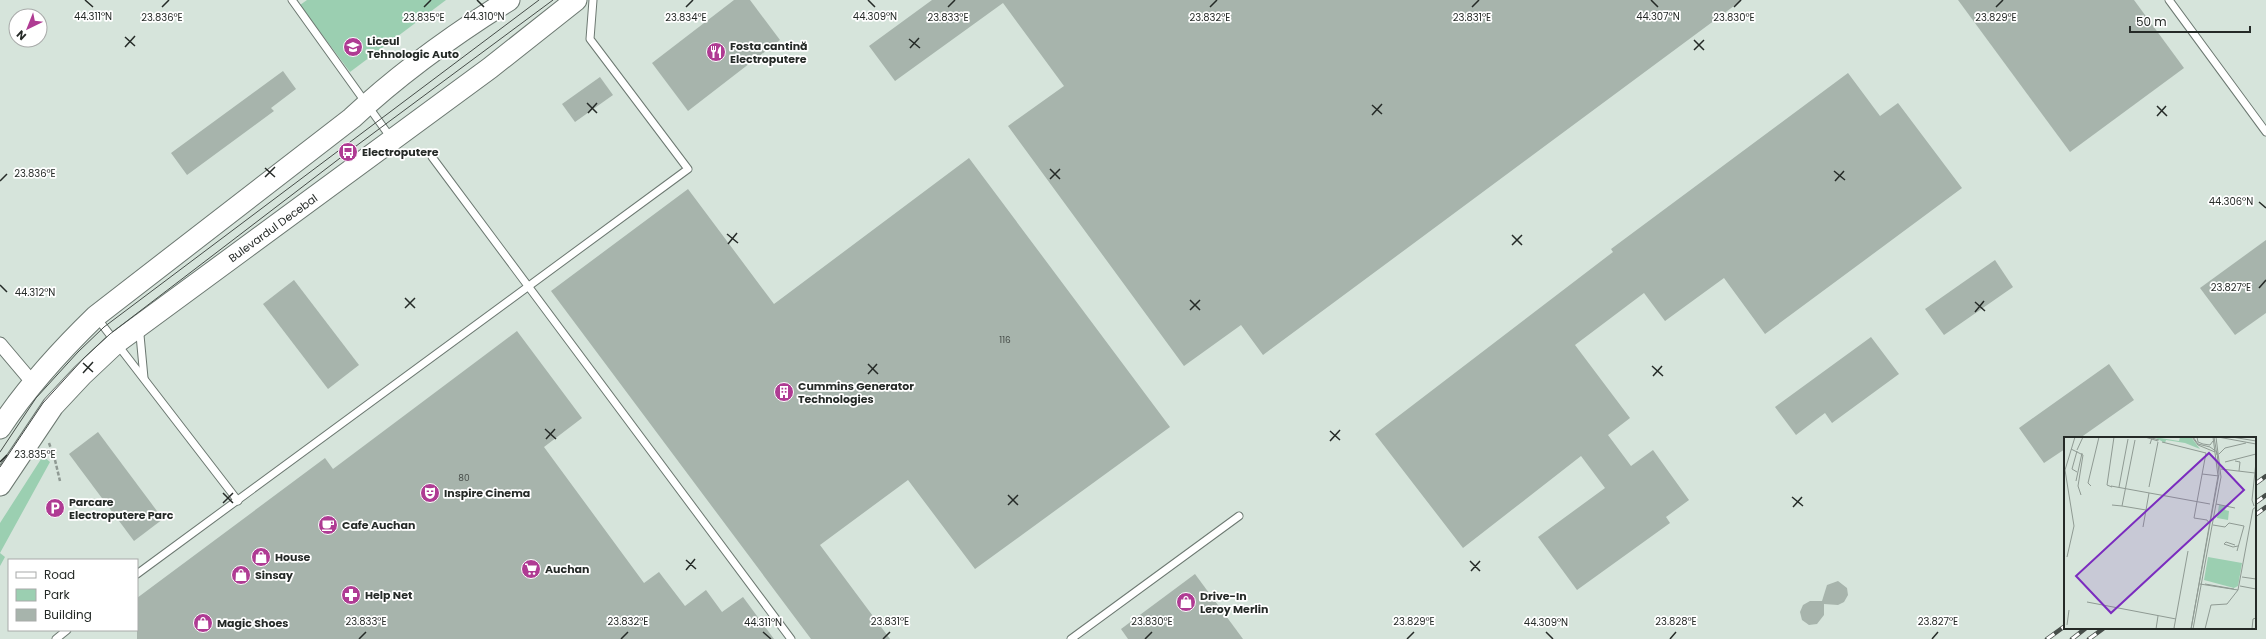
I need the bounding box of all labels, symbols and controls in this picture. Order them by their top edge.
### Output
north arrow [8,8,48,48]
scale bar [2130,8,2250,34]
text: 44.311°N [74,9,112,24]
text: 44.310°N [463,9,505,24]
text: 44.309°N [853,9,897,24]
text: 44.307°N [1636,9,1680,24]
text: 23.836°E [141,10,183,25]
text: 23.835°E [403,10,445,25]
text: 23.834°E [665,10,707,25]
text: 23.833°E [927,10,969,25]
text: 23.832°E [1190,10,1230,25]
text: 23.831°E [1453,10,1491,25]
text: 23.830°E [1713,10,1755,25]
text: 23.829°E [1975,10,2017,25]
text: 50 m [2136,13,2167,30]
text: N [13,27,30,44]
place label: Liceul Tehnologic Auto [367,33,459,62]
school or university icon: Liceul Tehnologic Auto [342,36,364,58]
place label: Fosta cantină Electroputere [730,38,808,67]
restaurant icon: Fosta cantină Electroputere [705,41,727,63]
bus stop icon: Electroputere [337,141,359,163]
place label: Electroputere [362,144,439,160]
text: 23.836°E [14,166,56,181]
street label: Bulevardul Decebal [225,190,321,266]
text: 44.306°N [2209,194,2253,209]
text: 23.827°E [2211,280,2251,295]
text: 44.312°N [15,285,55,300]
house number: 116 [999,334,1011,346]
place label: Cummins Generator Technologies [798,378,914,407]
building icon: Cummins Generator Technologies [773,381,795,403]
inset map [2064,437,2256,629]
text: 23.835°E [14,447,56,462]
house number: 80 [458,472,470,484]
theatre icon: Inspire Cinema [419,482,441,504]
place label: Inspire Cinema [444,485,530,501]
place label: Parcare Electroputere Parc [69,494,174,523]
parking icon: Parcare Electroputere Parc [44,497,66,519]
cafe icon: Cafe Auchan [317,514,339,536]
place label: Cafe Auchan [342,517,415,533]
shop icon: House [250,546,272,568]
place label: House [275,549,311,565]
supermarket icon: Auchan [520,558,542,580]
legend [8,559,138,631]
place label: Auchan [545,561,589,577]
shop icon: Sinsay [230,564,252,586]
text: Road [44,566,75,583]
place label: Sinsay [255,567,293,583]
pharmacy icon: Help Net [340,584,362,606]
text: Park [44,586,71,603]
place label: Help Net [365,587,413,603]
place label: Drive-In Leroy Merlin [1200,588,1269,617]
shop icon: Drive-In Leroy Merlin [1175,591,1197,613]
text: Building [44,606,92,623]
shop icon: Magic Shoes [192,612,214,634]
text: 23.833°E [345,614,387,629]
text: 23.832°E [608,614,648,629]
text: 23.831°E [871,614,909,629]
text: 23.830°E [1131,614,1173,629]
text: 23.829°E [1393,614,1435,629]
text: 23.828°E [1655,614,1697,629]
text: 23.827°E [1918,614,1958,629]
place label: Magic Shoes [217,615,288,631]
text: 44.311°N [744,615,782,630]
text: 44.309°N [1524,615,1568,630]

